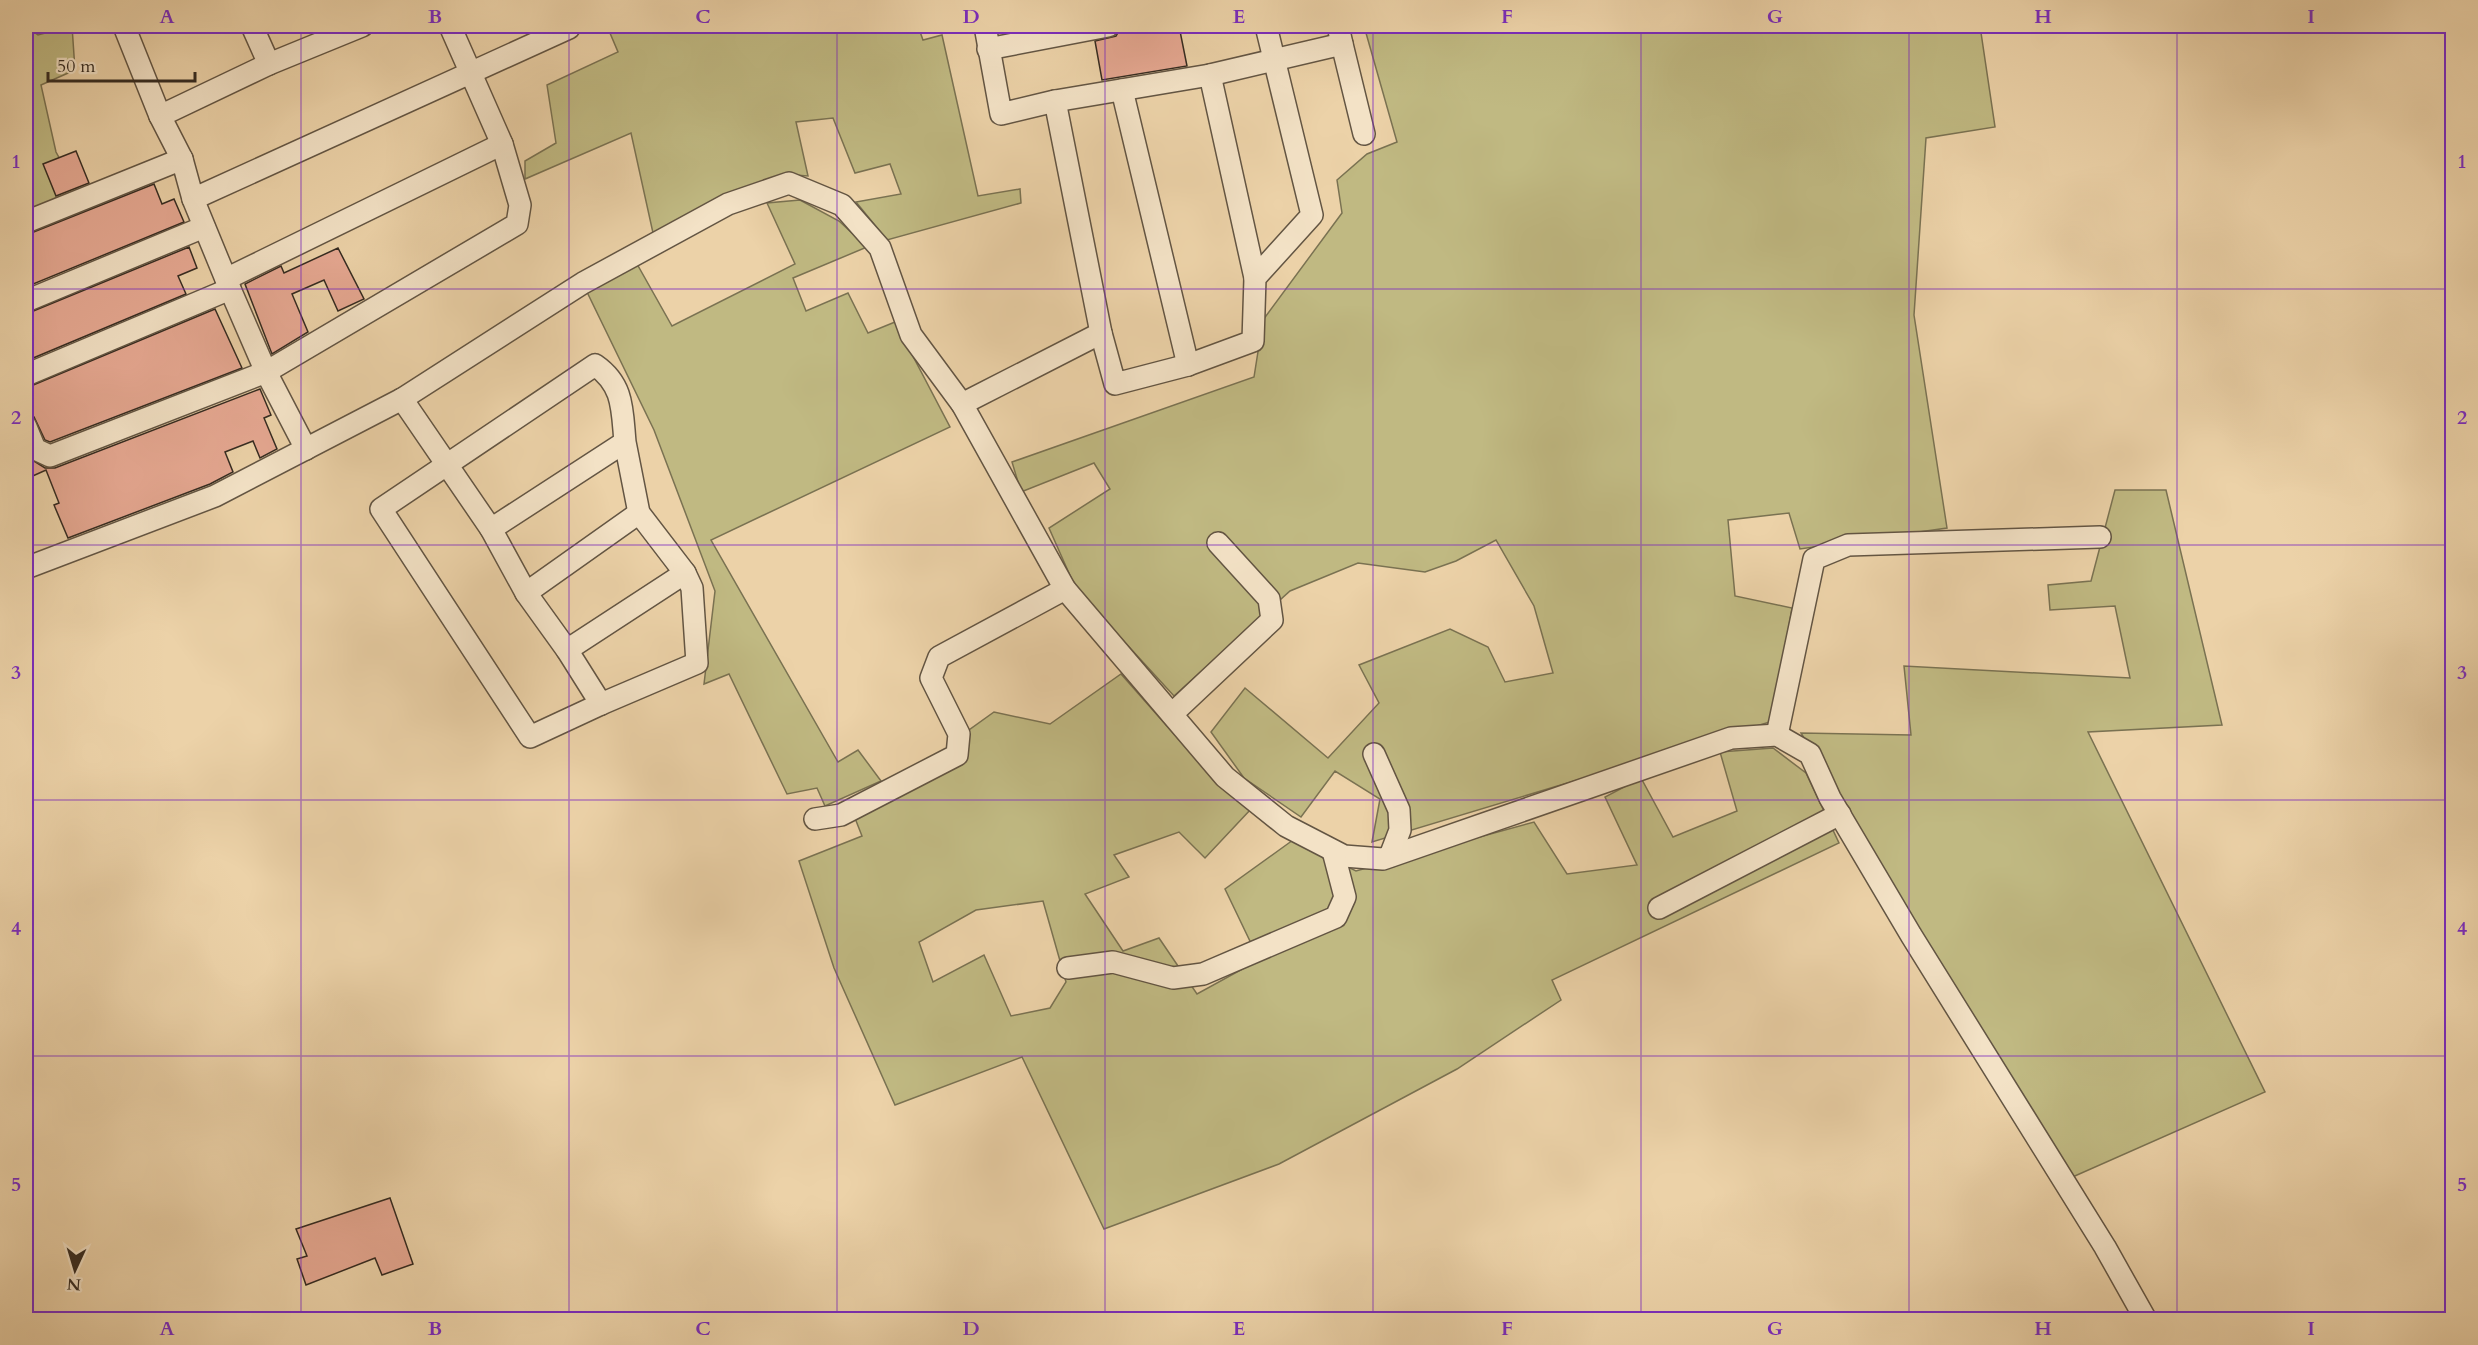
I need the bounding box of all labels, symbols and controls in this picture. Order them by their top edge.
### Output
text: A [159,3,175,30]
text: B [428,3,442,30]
text: C [695,3,711,30]
text: D [962,3,980,30]
text: E [1233,3,1245,30]
text: F [1501,3,1513,30]
text: G [1767,3,1783,30]
text: H [2034,3,2052,30]
text: I [2307,3,2315,30]
scale bar [48,45,195,83]
text: 50 m [57,54,96,79]
text: 1 [11,148,21,175]
text: 1 [2457,148,2467,175]
text: 2 [11,404,21,431]
text: 2 [2457,404,2467,431]
text: 3 [11,659,21,686]
text: 3 [2457,659,2467,686]
text: 4 [11,915,21,942]
text: 4 [2457,915,2467,942]
text: 5 [11,1171,21,1198]
text: 5 [2457,1171,2467,1198]
north arrow [45,1240,105,1300]
text: N [66,1273,82,1295]
text: A [159,1315,175,1342]
text: B [428,1315,442,1342]
text: C [695,1315,711,1342]
text: D [962,1315,980,1342]
text: E [1233,1315,1245,1342]
text: F [1501,1315,1513,1342]
text: G [1767,1315,1783,1342]
text: H [2034,1315,2052,1342]
text: I [2307,1315,2315,1342]

